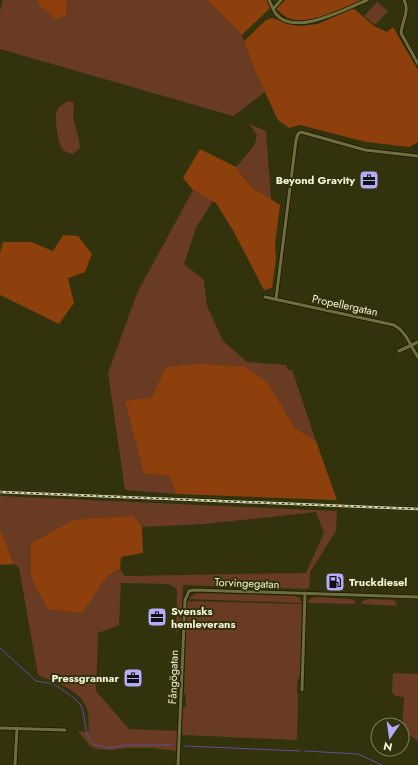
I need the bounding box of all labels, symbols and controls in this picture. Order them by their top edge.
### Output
office icon: Beyond Gravity [358,169,380,191]
place label: Beyond Gravity [276,172,355,188]
street label: Propellergatan [311,290,379,320]
fuel station icon: Truckdiesel [324,571,346,593]
street label: Torvingegatan [214,574,280,592]
place label: Truckdiesel [349,574,407,590]
place label: Svensks hemleverans [171,603,235,632]
office icon: Svensks hemleverans [146,606,168,628]
street label: Fångögatan [164,650,182,704]
office icon: Pressgrannar [122,667,144,689]
place label: Pressgrannar [51,670,119,686]
north arrow [370,717,410,757]
text: N [382,738,394,756]

